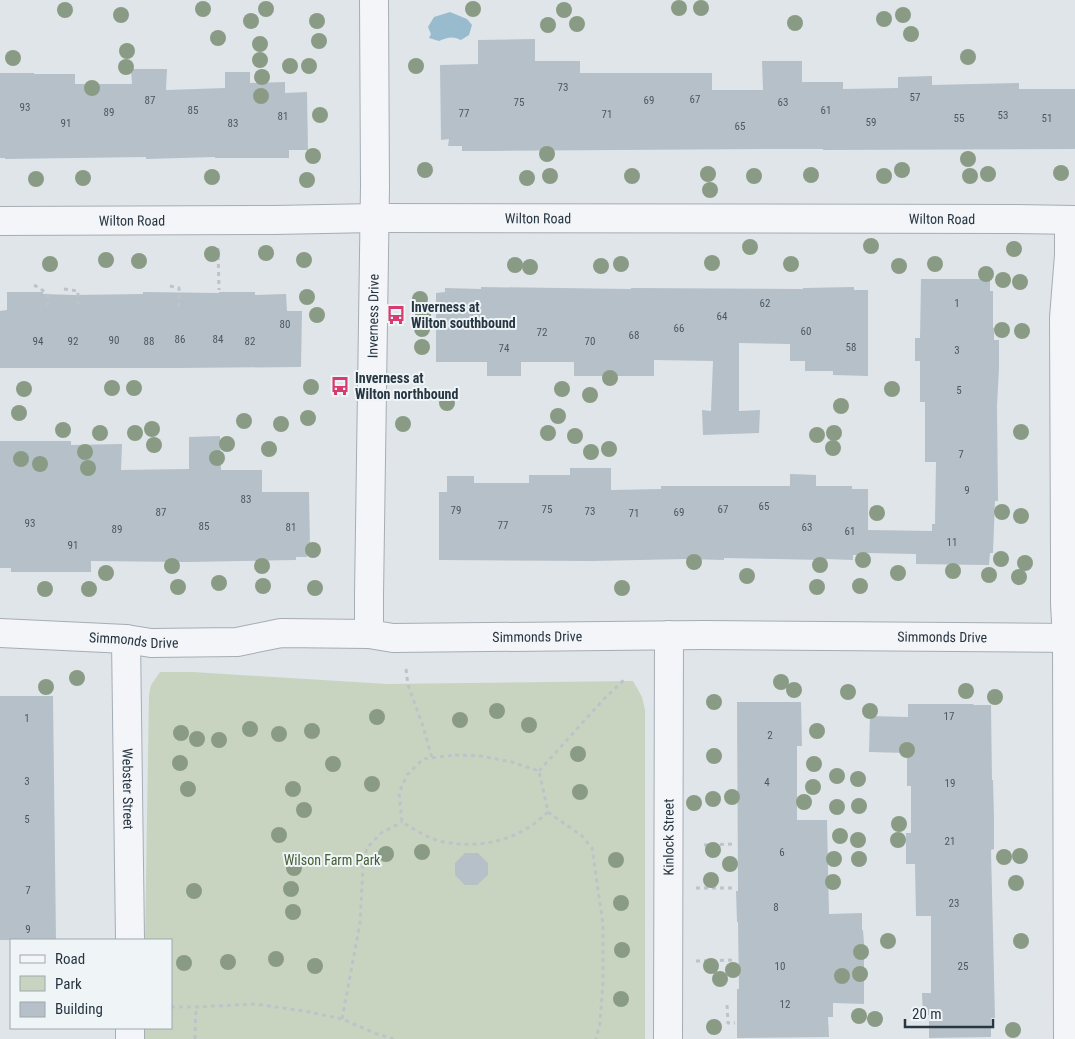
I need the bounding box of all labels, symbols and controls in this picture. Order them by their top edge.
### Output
house number: 73 [558,81,568,94]
house number: 57 [910,91,920,104]
house number: 67 [690,93,700,106]
house number: 87 [145,94,155,107]
house number: 69 [644,94,654,107]
house number: 75 [514,96,524,109]
house number: 63 [778,96,788,109]
house number: 93 [20,101,30,114]
house number: 85 [188,104,198,117]
house number: 61 [821,104,831,117]
house number: 89 [104,106,114,119]
house number: 77 [459,107,469,120]
house number: 71 [602,108,612,121]
house number: 53 [998,109,1008,122]
house number: 81 [278,110,288,123]
house number: 55 [954,112,964,125]
house number: 51 [1042,112,1052,125]
house number: 59 [866,116,876,129]
house number: 91 [61,117,71,130]
house number: 83 [228,117,238,130]
house number: 65 [735,120,745,133]
street label: Wilton Road [505,210,571,226]
street label: Wilton Road [909,211,975,227]
street label: Wilton Road [99,212,165,229]
street label: Inverness Drive [364,273,382,358]
house number: 62 [760,297,770,310]
house number: 1 [954,297,960,310]
place label: Inverness at Wilton southbound [411,299,516,331]
bus stop icon: Inverness at Wilton southbound [385,304,407,326]
house number: 64 [717,310,728,323]
house number: 80 [280,318,290,331]
house number: 66 [674,322,684,335]
house number: 60 [801,325,811,338]
house number: 72 [537,326,547,339]
house number: 68 [629,329,639,342]
house number: 86 [175,333,185,346]
house number: 84 [213,333,224,346]
house number: 90 [109,334,119,347]
house number: 94 [33,335,44,348]
house number: 92 [68,335,78,348]
house number: 88 [144,335,154,348]
house number: 82 [245,335,255,348]
house number: 70 [585,335,595,348]
house number: 58 [846,341,856,354]
house number: 74 [499,342,510,355]
house number: 3 [954,344,960,357]
place label: Inverness at Wilton northbound [355,370,458,402]
bus stop icon: Inverness at Wilton northbound [329,375,351,397]
house number: 5 [956,384,962,397]
house number: 7 [958,448,964,461]
house number: 9 [964,484,970,497]
house number: 83 [241,493,251,506]
house number: 65 [759,500,769,513]
house number: 75 [542,503,552,516]
house number: 67 [718,503,728,516]
house number: 79 [451,504,461,517]
house number: 73 [585,505,595,518]
house number: 87 [156,506,166,519]
house number: 69 [674,506,684,519]
house number: 71 [629,507,639,520]
house number: 93 [25,517,35,530]
house number: 77 [498,519,508,532]
house number: 85 [199,520,209,533]
house number: 81 [286,521,296,534]
house number: 63 [802,521,812,534]
house number: 89 [112,523,122,536]
house number: 61 [845,525,855,538]
house number: 11 [947,536,957,549]
house number: 91 [68,539,78,552]
street label: Simmonds Drive [492,628,583,645]
street label: Simmonds Drive [89,629,179,651]
street label: Simmonds Drive [897,629,988,645]
house number: 17 [944,710,954,723]
house number: 1 [24,712,30,725]
house number: 2 [767,729,773,742]
street label: Webster Street [119,748,137,830]
house number: 3 [24,775,30,788]
house number: 4 [764,776,770,789]
house number: 19 [945,777,955,790]
street label: Kinlock Street [660,799,677,875]
house number: 5 [24,813,30,826]
house number: 21 [945,835,955,848]
house number: 6 [779,846,785,859]
park label: Wilson Farm Park [284,852,381,868]
house number: 7 [25,884,31,897]
house number: 23 [949,897,959,910]
house number: 8 [773,901,779,914]
house number: 9 [25,923,31,936]
legend [10,939,172,1029]
text: Road [55,950,85,968]
house number: 10 [775,960,785,973]
house number: 25 [958,960,968,973]
text: Park [55,975,82,993]
scale bar [905,996,992,1028]
house number: 12 [780,998,790,1011]
text: Building [55,1000,103,1018]
text: 20 m [912,1005,942,1023]

